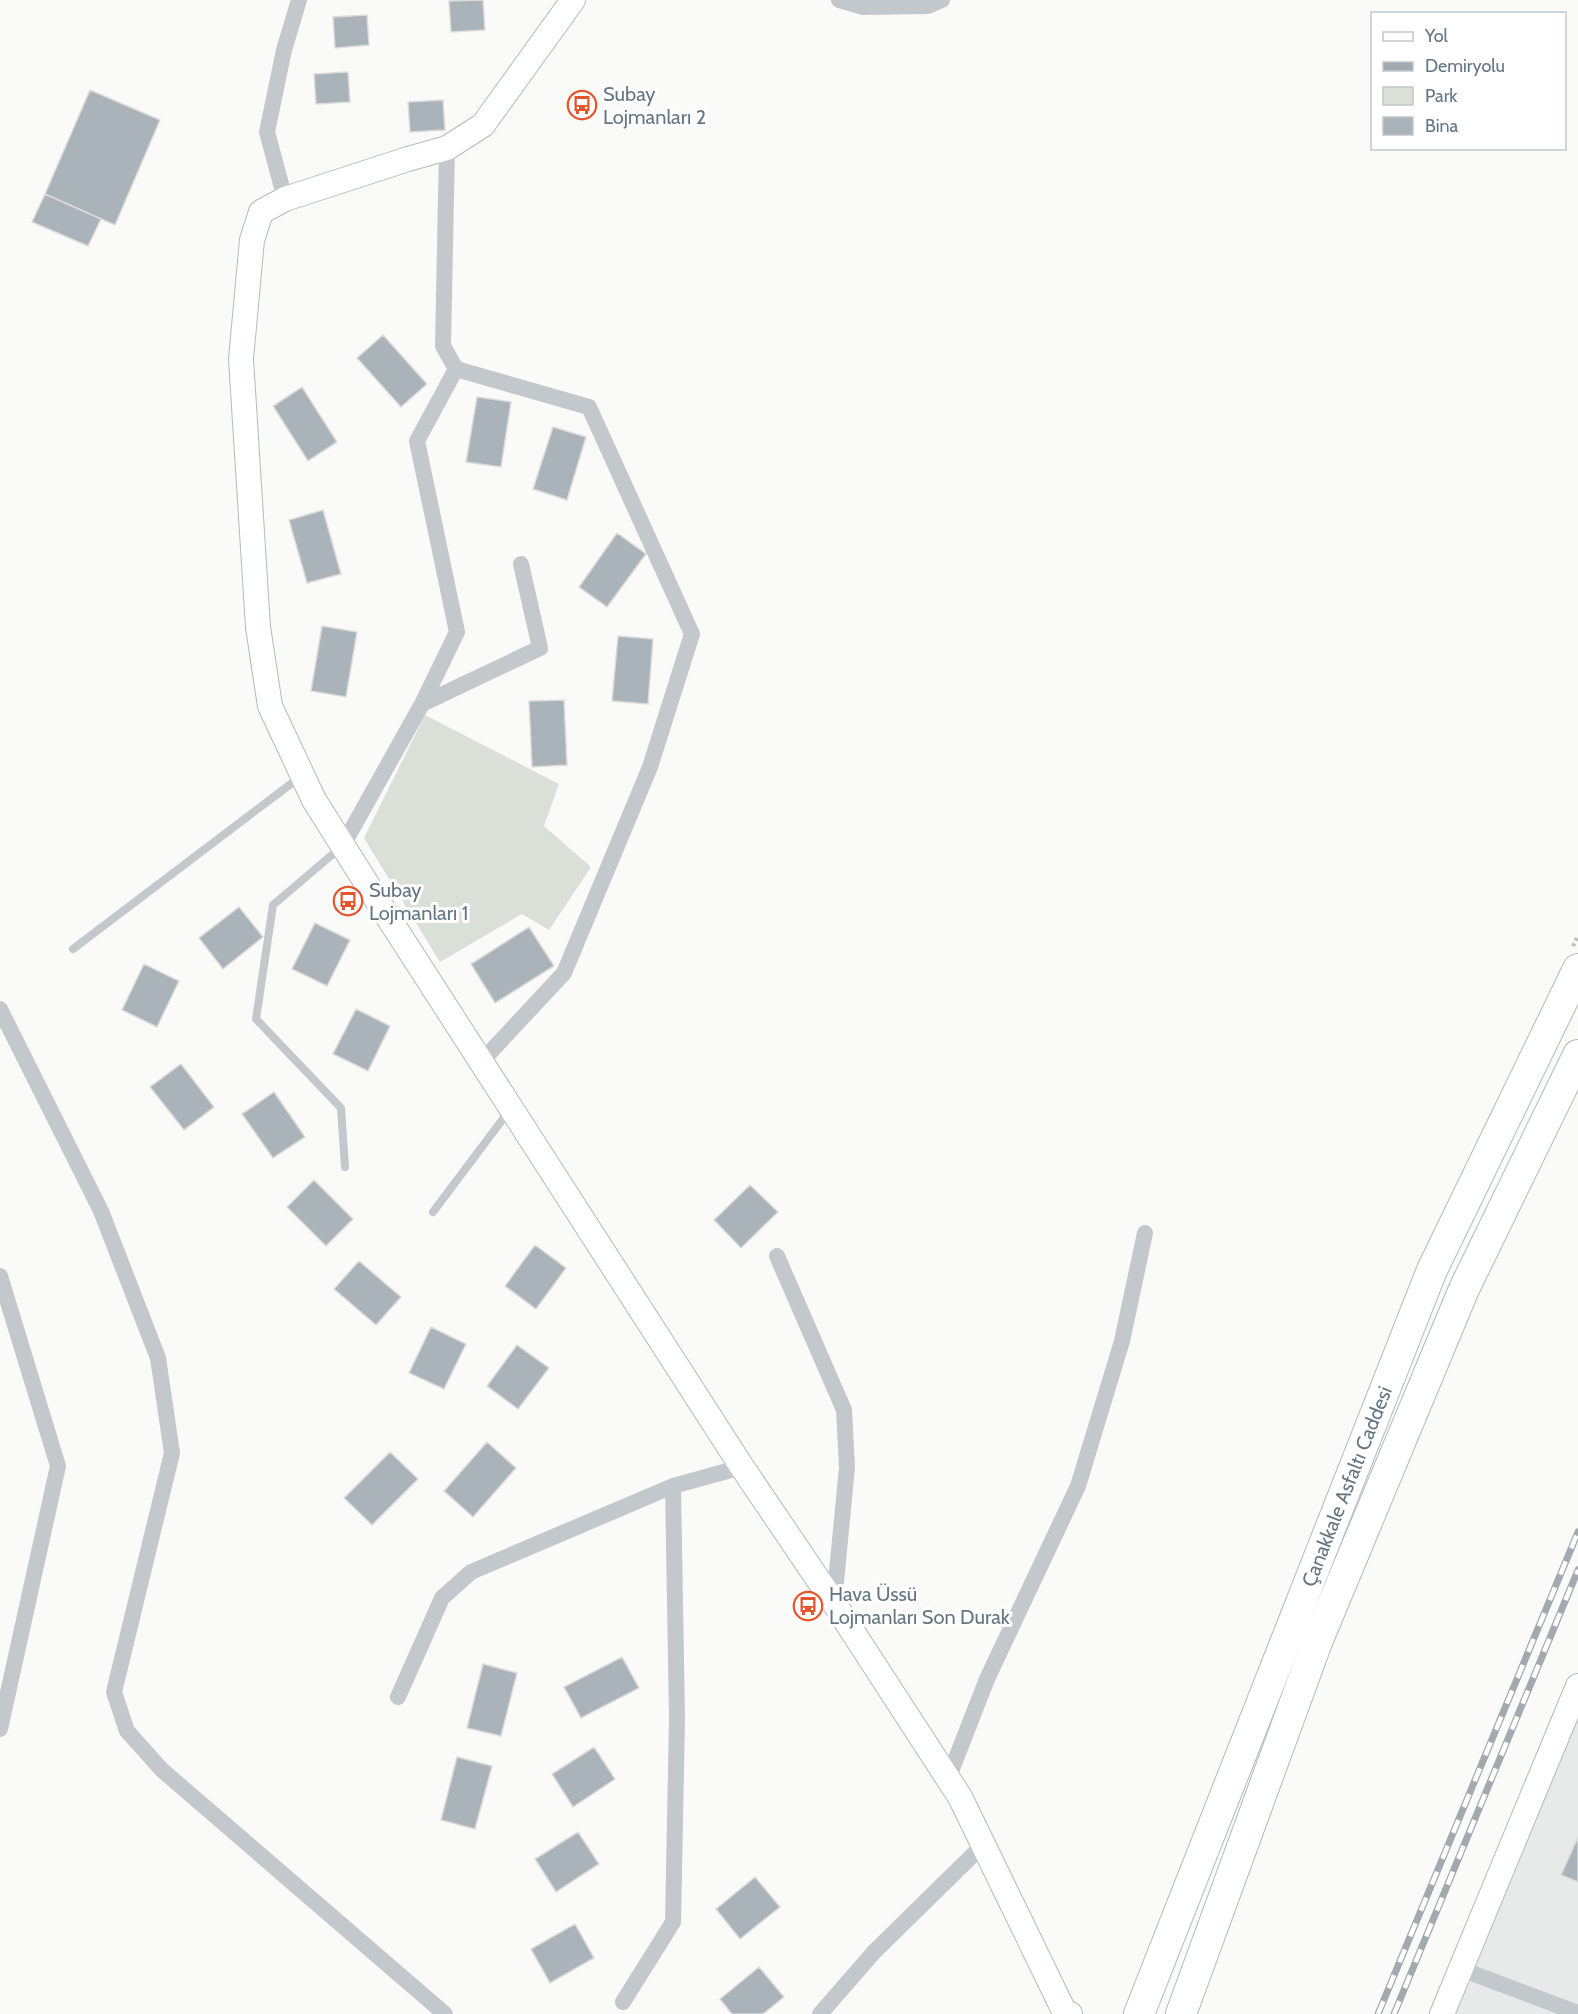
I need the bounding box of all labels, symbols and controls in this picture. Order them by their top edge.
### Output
legend [1371,12,1566,150]
text: Yol [1424,25,1449,47]
text: Demiryolu [1425,55,1505,77]
place label: Subay Lojmanları 2 [603,82,706,129]
text: Park [1425,85,1458,107]
bus stop icon: Subay Lojmanları 2 [566,89,598,121]
text: Bina [1425,115,1459,137]
place label: Subay Lojmanları 1 [369,878,468,925]
bus stop icon: Subay Lojmanları 1 [332,885,364,917]
street label: Çanakkale Asfaltı Caddesi [1297,1383,1397,1590]
place label: Hava Üssü Lojmanları Son Durak [829,1582,1010,1629]
bus stop icon: Hava Üssü Lojmanları Son Durak [792,1590,824,1622]

